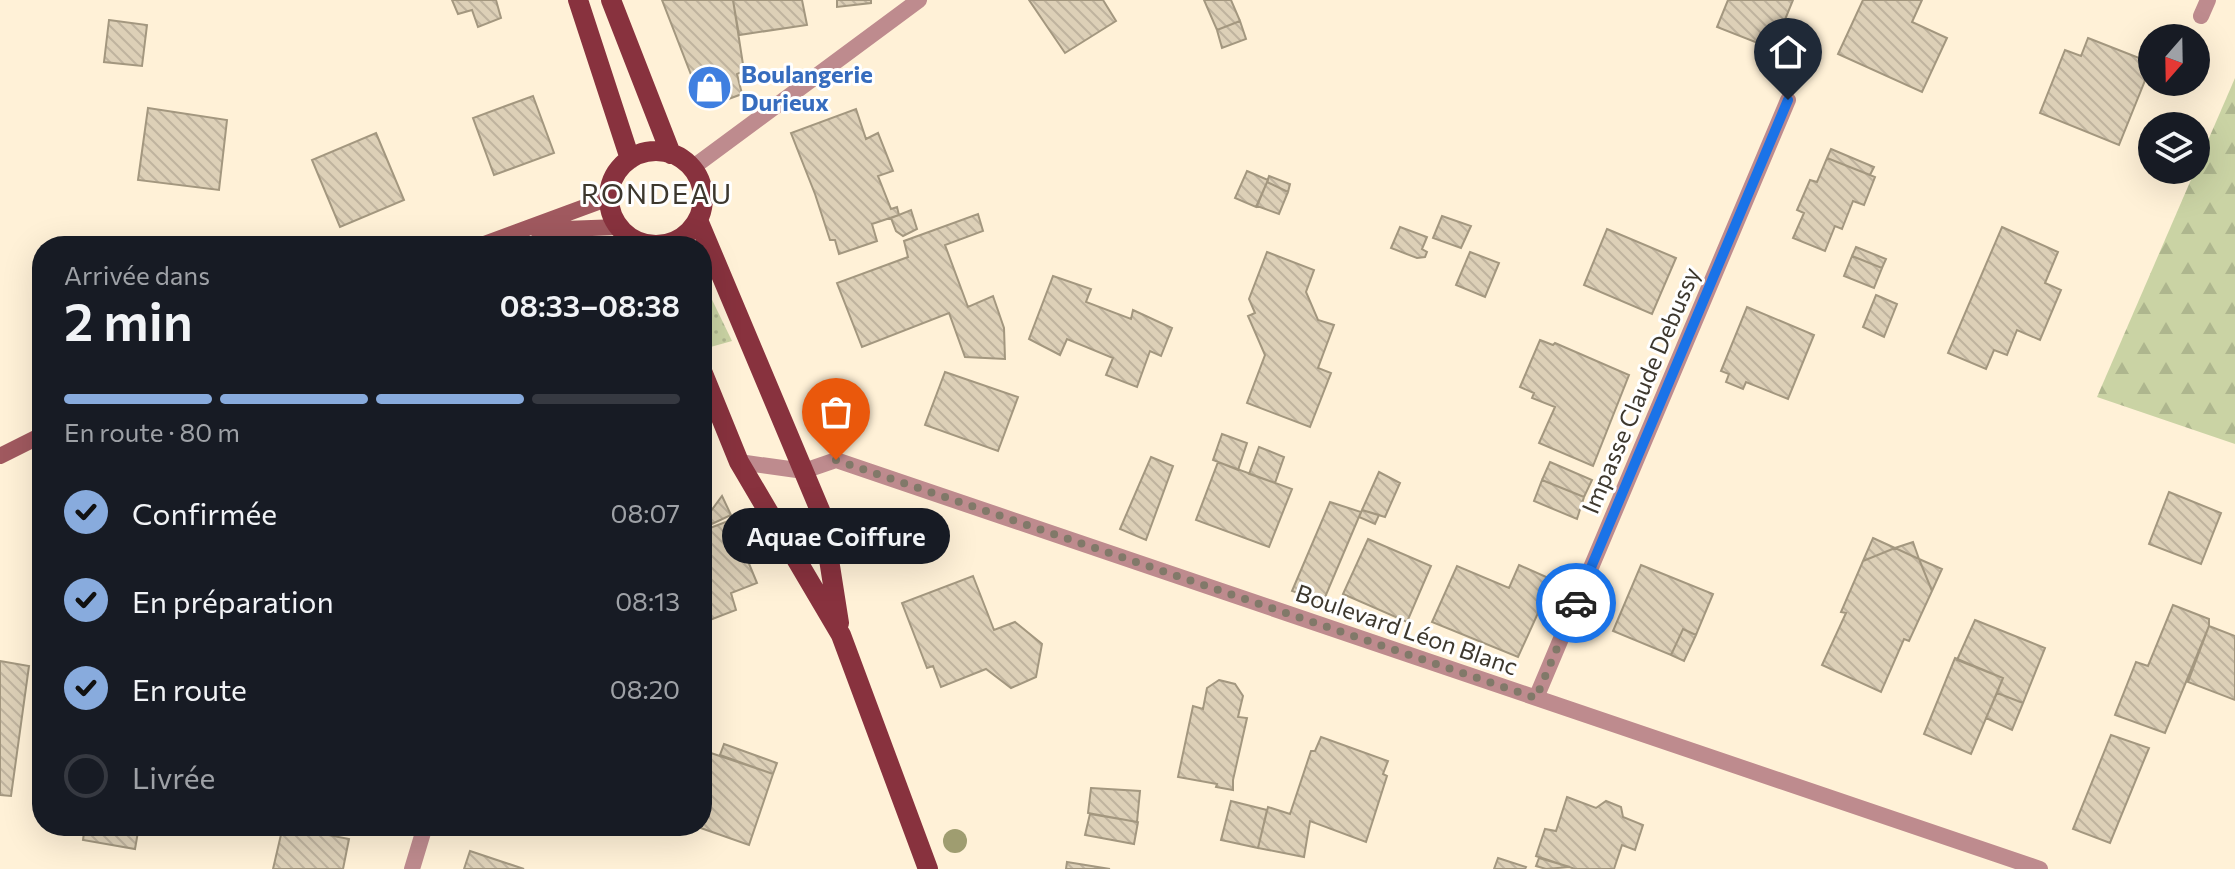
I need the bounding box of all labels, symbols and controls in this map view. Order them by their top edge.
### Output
pin [1754,18,1822,100]
north arrow [2138,24,2210,96]
map controls [2138,24,2210,184]
icon: home [1766,30,1810,74]
place label: Boulangerie Durieux [741,59,873,116]
shop icon: Boulangerie Durieux [686,63,734,111]
button: layers [2138,112,2210,184]
district label: RONDEAU [581,176,733,210]
text: Arrivée dans [64,259,210,290]
street label: Impasse Claude Debussy [1575,262,1705,518]
text: 08:33–08:38 [500,286,680,323]
text: 2 min [64,288,193,352]
pin [802,378,870,460]
icon: bag [814,390,858,434]
text: En route · 80 m [64,416,240,447]
icon: check [64,490,108,534]
text: Confirmée [132,494,277,531]
text: 08:07 [611,497,680,528]
callout: Aquae Coiffure [722,508,950,564]
text: Aquae Coiffure [746,520,926,551]
courier [1536,563,1616,643]
street label: Boulevard Léon Blanc [1292,577,1522,681]
icon: check [64,578,108,622]
icon: car [1554,581,1598,625]
text: En préparation [132,582,334,619]
text: 08:13 [615,585,680,616]
icon: check [64,666,108,710]
text: En route [132,670,247,707]
text: 08:20 [610,673,680,704]
text: Livrée [132,758,215,795]

